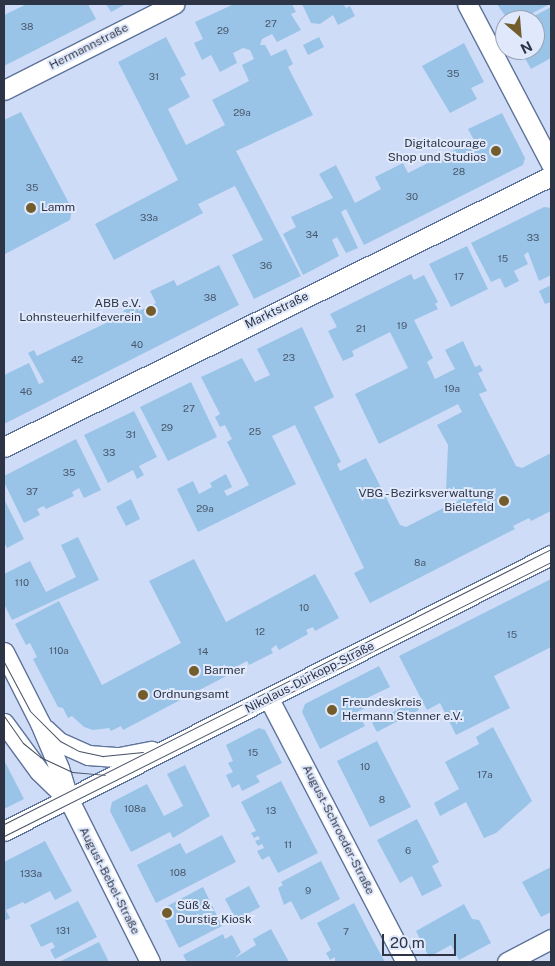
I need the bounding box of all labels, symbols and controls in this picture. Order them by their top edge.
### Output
north arrow [495,10,545,60]
house number: 27 [265,18,277,30]
house number: 38 [21,21,33,33]
street label: Hermannstraße [47,21,131,73]
house number: 29 [217,25,229,37]
text: N [518,38,535,57]
house number: 35 [447,68,459,80]
house number: 31 [149,71,159,83]
house number: 29a [233,107,251,119]
place label: Digitalcourage Shop und Studios [388,137,486,165]
marker: Digitalcourage Shop und Studios [490,145,502,157]
house number: 28 [453,166,465,178]
house number: 35 [26,182,38,194]
house number: 30 [406,191,418,203]
place label: Lamm [41,201,75,215]
marker: Lamm [25,202,37,214]
house number: 33a [140,212,158,224]
house number: 34 [306,229,318,241]
house number: 33 [527,232,539,244]
house number: 15 [498,253,508,265]
house number: 36 [260,260,272,272]
house number: 17 [454,271,464,283]
street label: Marktstraße [243,289,311,333]
house number: 38 [204,292,216,304]
place label: ABB e.V. Lohnsteuerhilfeverein [19,297,141,325]
marker: ABB e.V. Lohnsteuerhilfeverein [145,305,157,317]
house number: 19 [397,320,407,332]
house number: 21 [356,323,366,335]
house number: 40 [131,339,143,351]
house number: 23 [283,352,295,364]
house number: 42 [71,354,83,366]
house number: 19a [444,383,460,395]
house number: 46 [20,386,32,398]
house number: 27 [183,403,195,415]
house number: 29 [161,422,173,434]
house number: 25 [249,426,261,438]
house number: 31 [126,429,136,441]
house number: 33 [103,447,115,459]
house number: 35 [63,467,75,479]
house number: 37 [26,486,38,498]
place label: VBG - Bezirksverwaltung Bielefeld [355,487,494,515]
marker: VBG - Bezirksverwaltung Bielefeld [498,495,510,507]
house number: 29a [196,503,214,515]
house number: 8a [414,557,426,569]
house number: 110 [15,577,29,589]
house number: 10 [299,602,309,614]
house number: 12 [255,626,265,638]
house number: 15 [507,629,517,641]
street label: Nikolaus-Dürkopp-Straße [243,639,377,717]
house number: 110a [49,645,69,657]
house number: 14 [198,646,208,658]
place label: Barmer [204,664,245,678]
marker: Barmer [188,665,200,677]
place label: Ordnungsamt [153,688,229,702]
marker: Ordnungsamt [137,689,149,701]
place label: Freundeskreis Hermann Stenner e.V. [342,696,463,724]
marker: Freundeskreis Hermann Stenner e.V. [326,704,338,716]
house number: 15 [248,747,258,759]
house number: 10 [360,761,370,773]
street label: August-Schroeder-Straße [299,763,377,897]
house number: 17a [477,769,493,781]
house number: 8 [379,794,385,806]
house number: 108a [124,803,146,815]
house number: 13 [266,805,276,817]
street label: August-Bebel-Straße [76,825,142,937]
house number: 11 [284,839,292,851]
house number: 6 [405,845,411,857]
house number: 108 [170,867,186,879]
house number: 133a [20,868,42,880]
house number: 9 [305,885,311,897]
place label: Süß & Durstig Kiosk [177,899,252,927]
marker: Süß & Durstig Kiosk [161,907,173,919]
scale bar [385,924,459,956]
house number: 131 [56,925,70,937]
house number: 7 [343,926,349,938]
text: 20 m [390,934,425,951]

